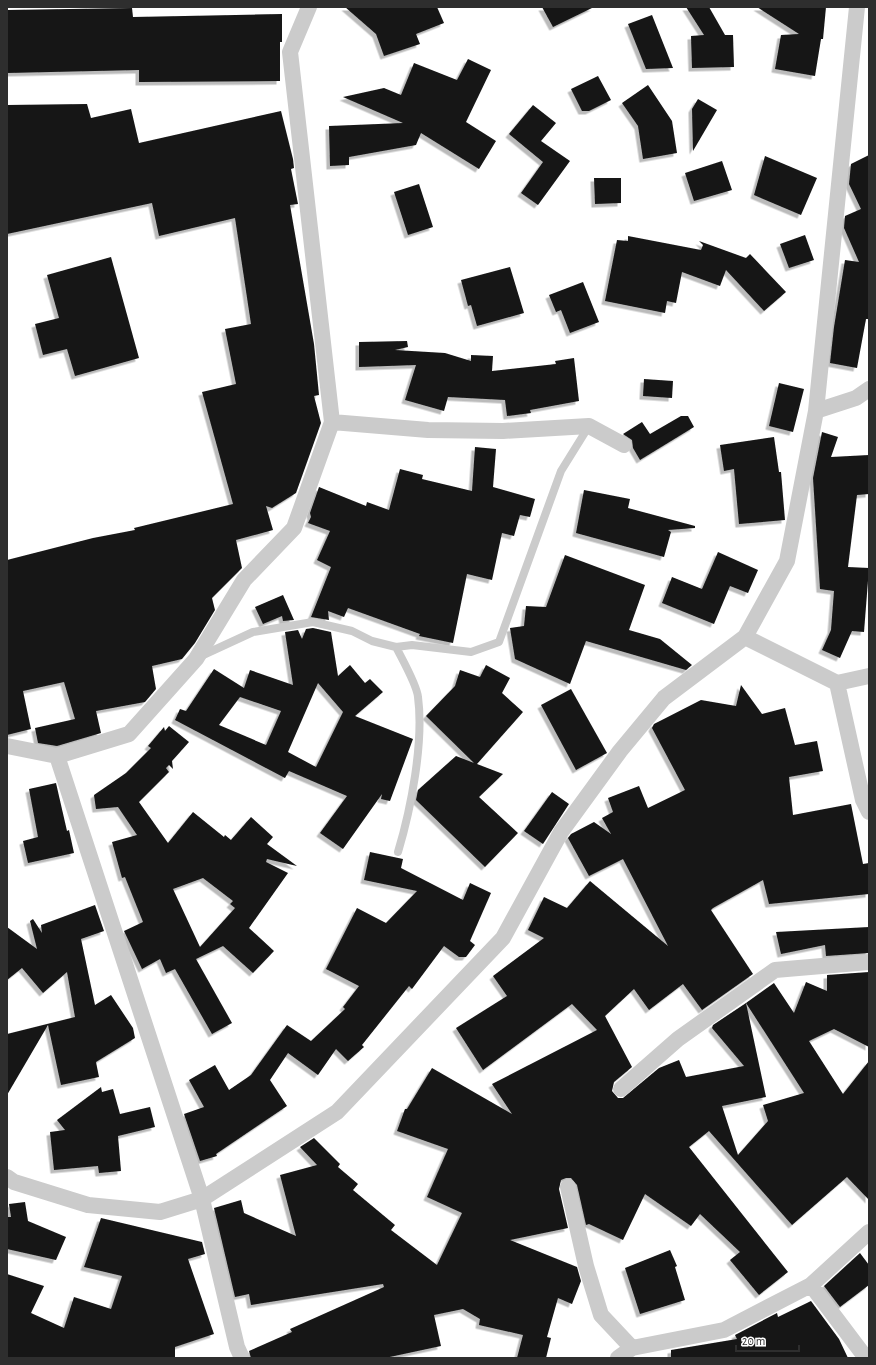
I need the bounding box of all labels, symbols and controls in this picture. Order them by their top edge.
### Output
scale bar [736,1327,799,1353]
text: 20 m [742,1335,765,1347]

